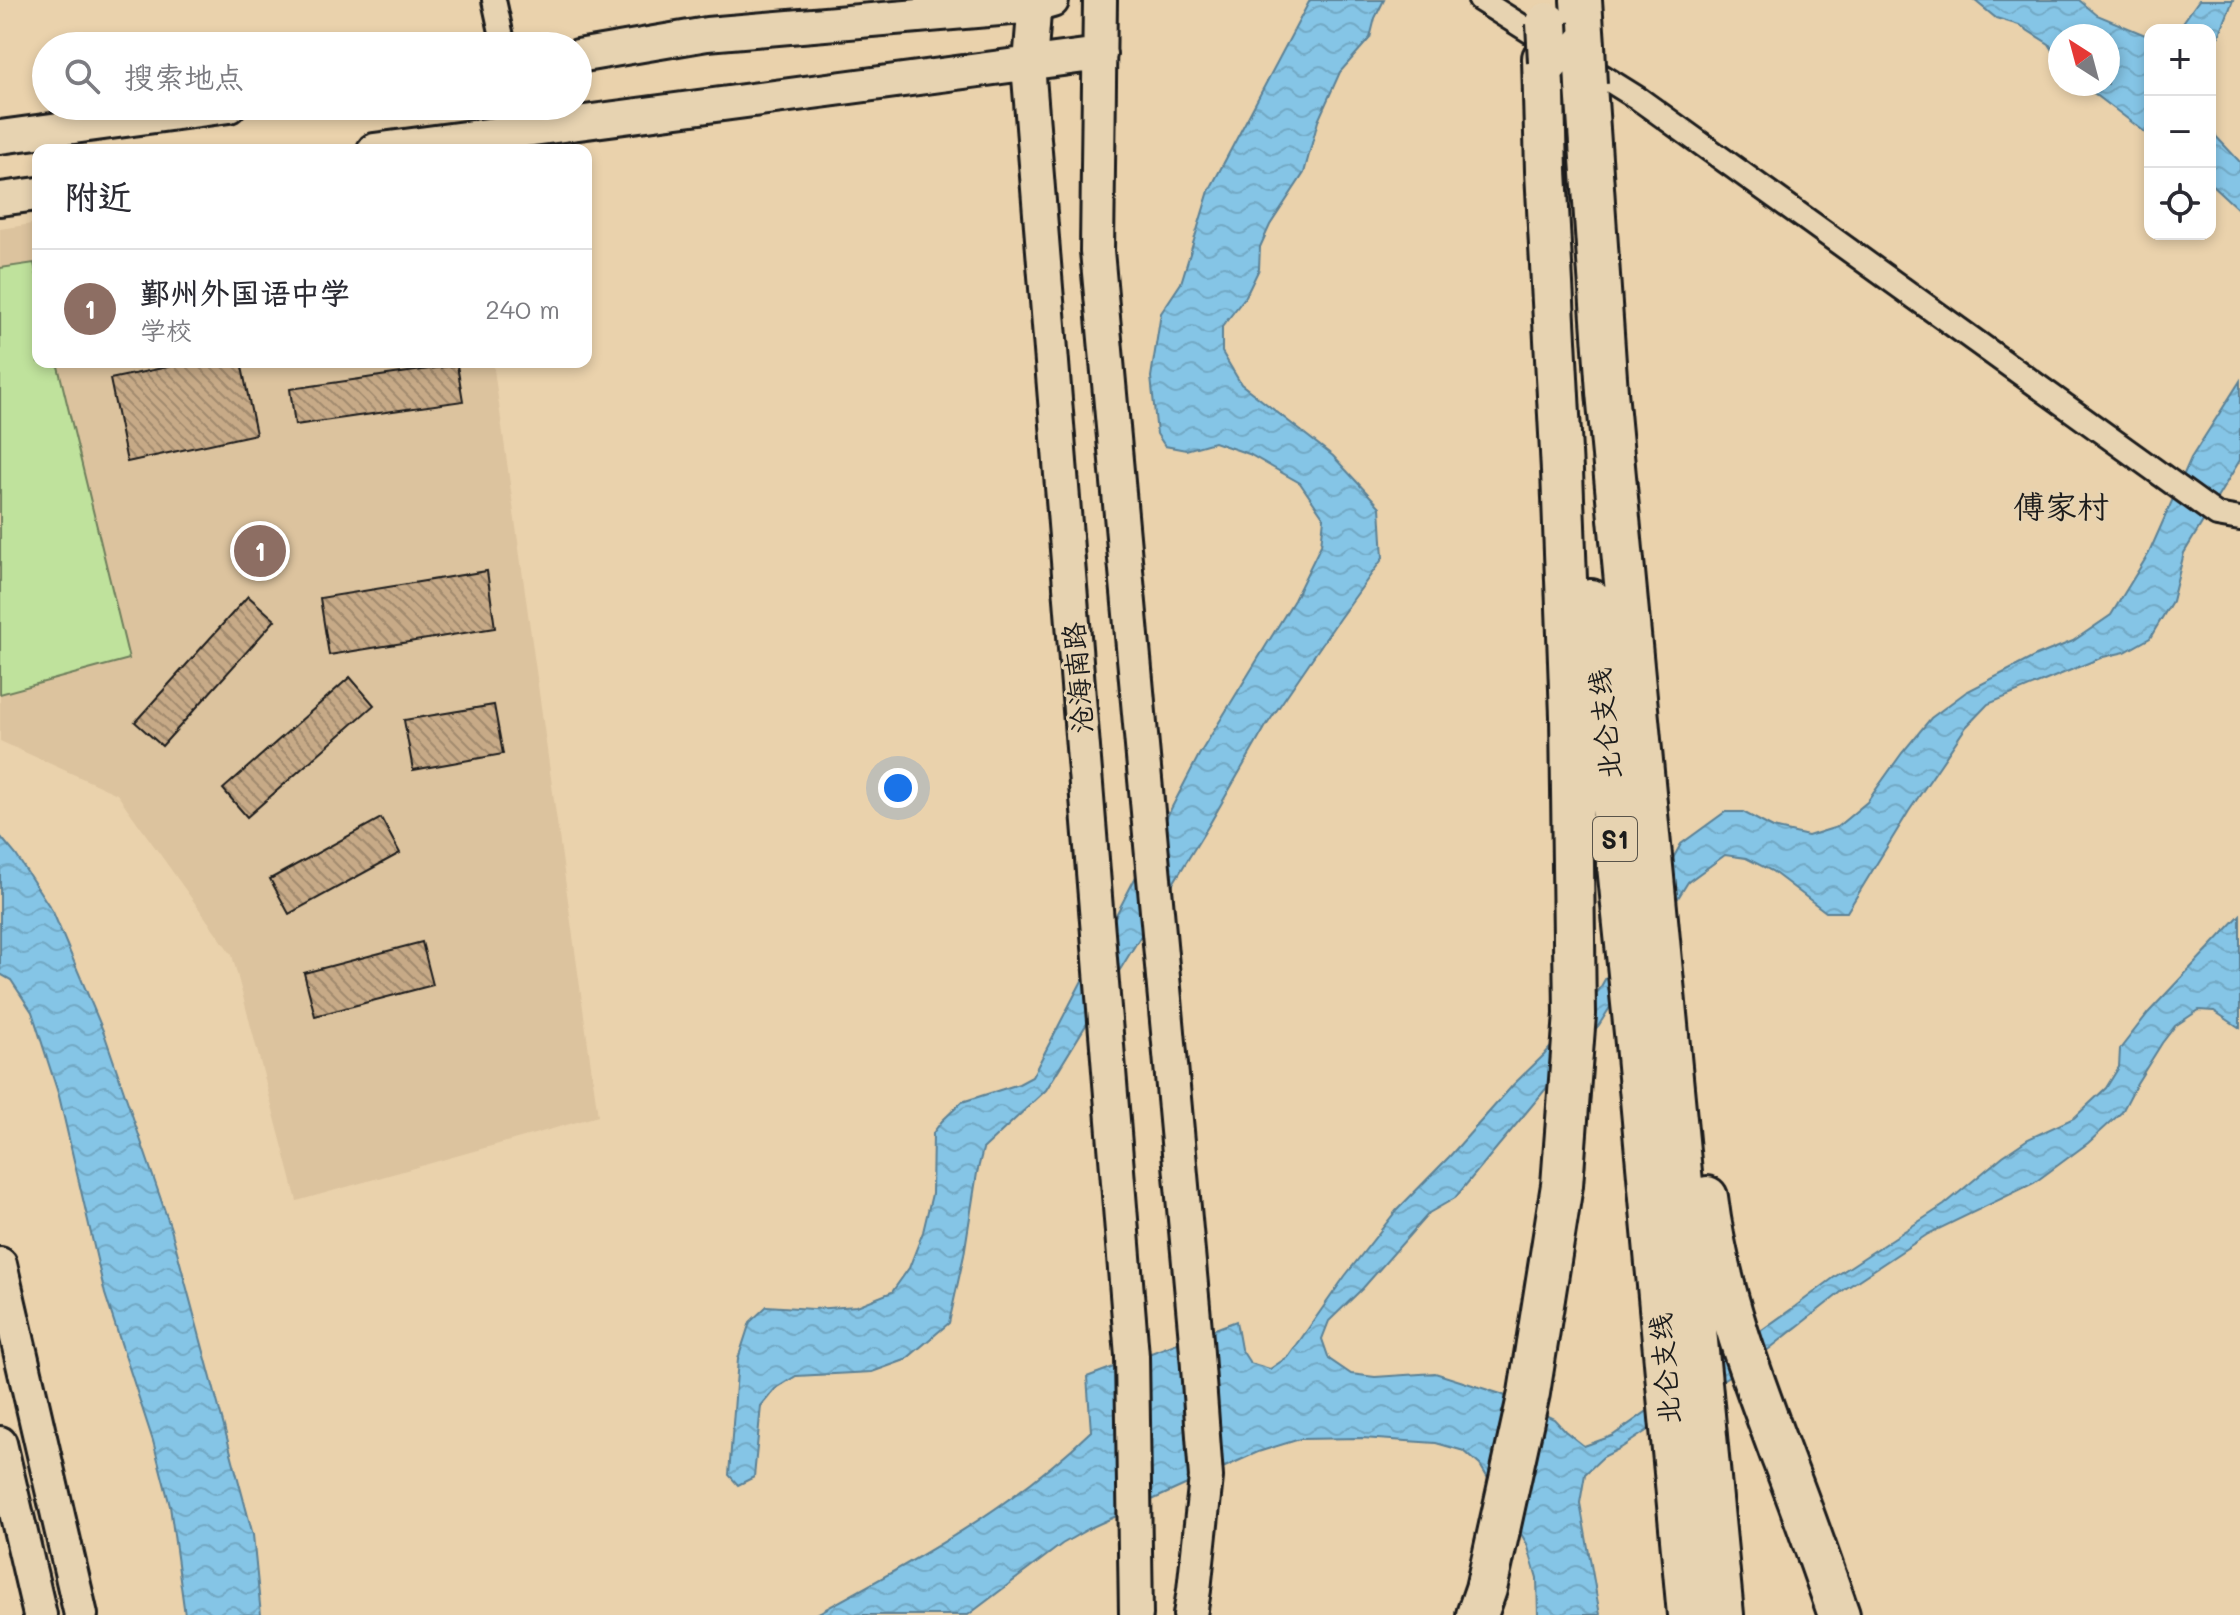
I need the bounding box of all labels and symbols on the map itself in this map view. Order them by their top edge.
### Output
north arrow [2048,24,2120,96]
district label: 傅家村 [2013,484,2109,526]
pin: 1 [234,521,286,581]
street label: 沧海南路 [1054,621,1100,735]
street label: 北仑支线 [1580,666,1628,782]
your location [878,768,918,808]
road number: S1 [1593,817,1637,861]
street label: 北仑支线 [1641,1312,1687,1426]

